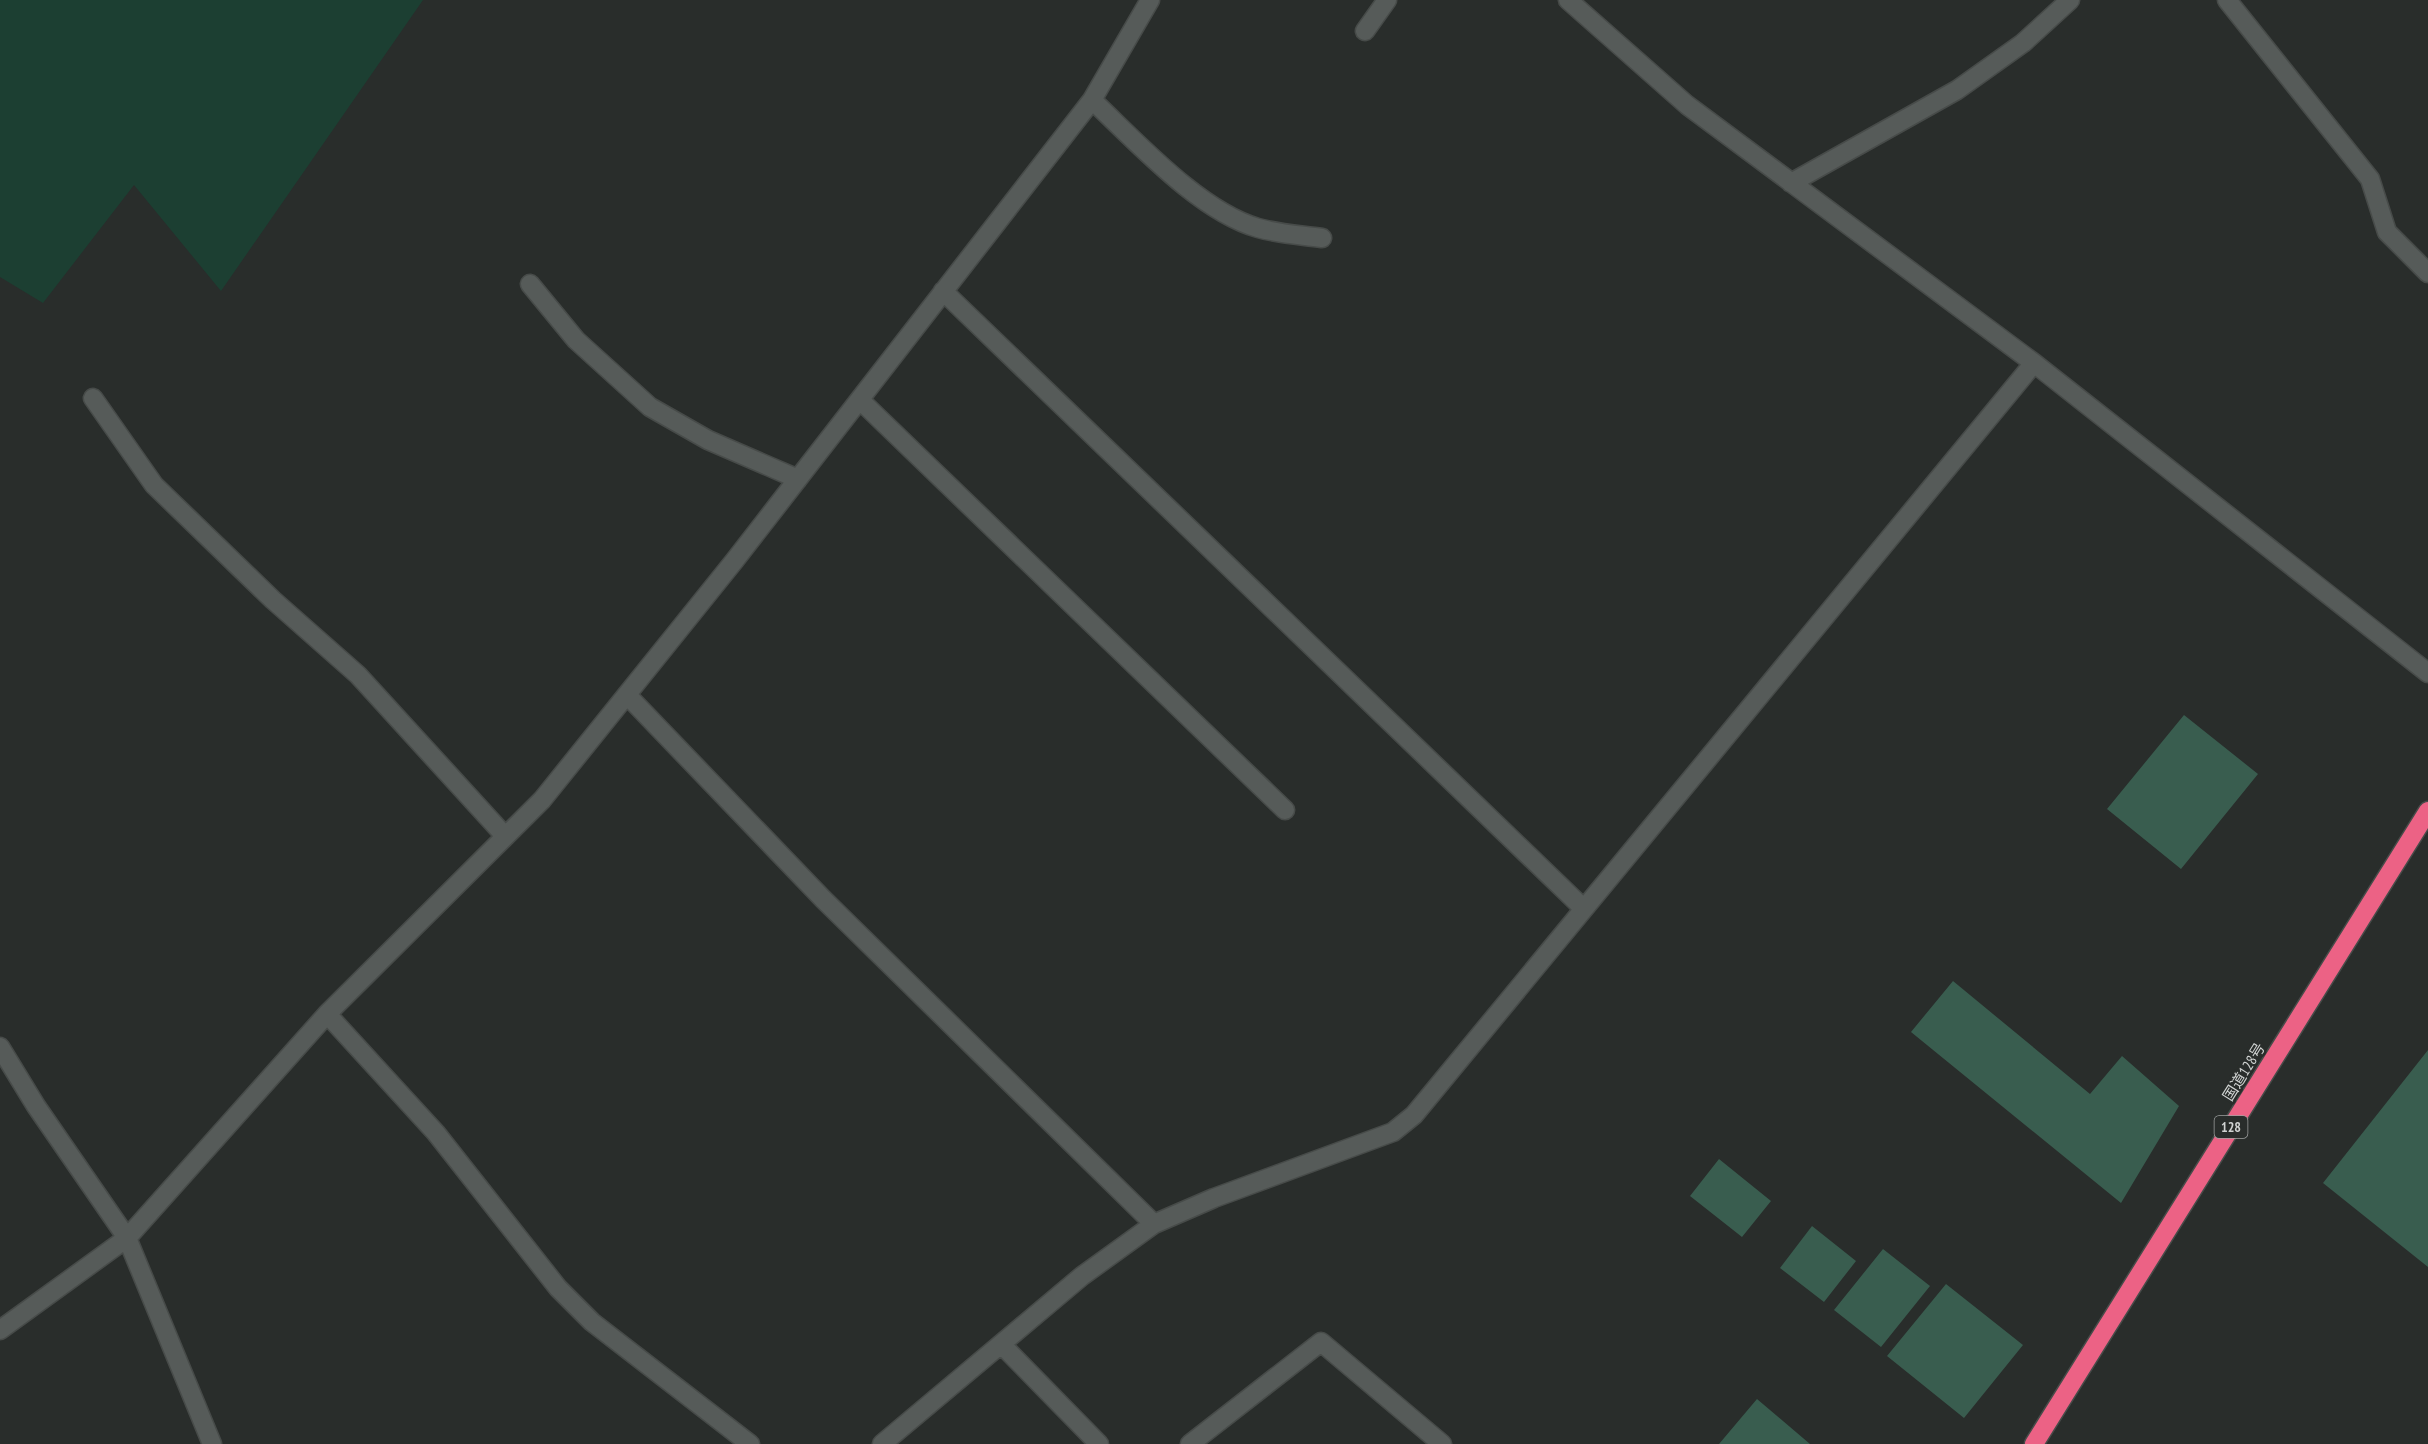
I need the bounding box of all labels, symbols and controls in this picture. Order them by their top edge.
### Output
street label: 国道128号 [2218,1039,2269,1104]
road number: 128 [2214,1116,2248,1138]

